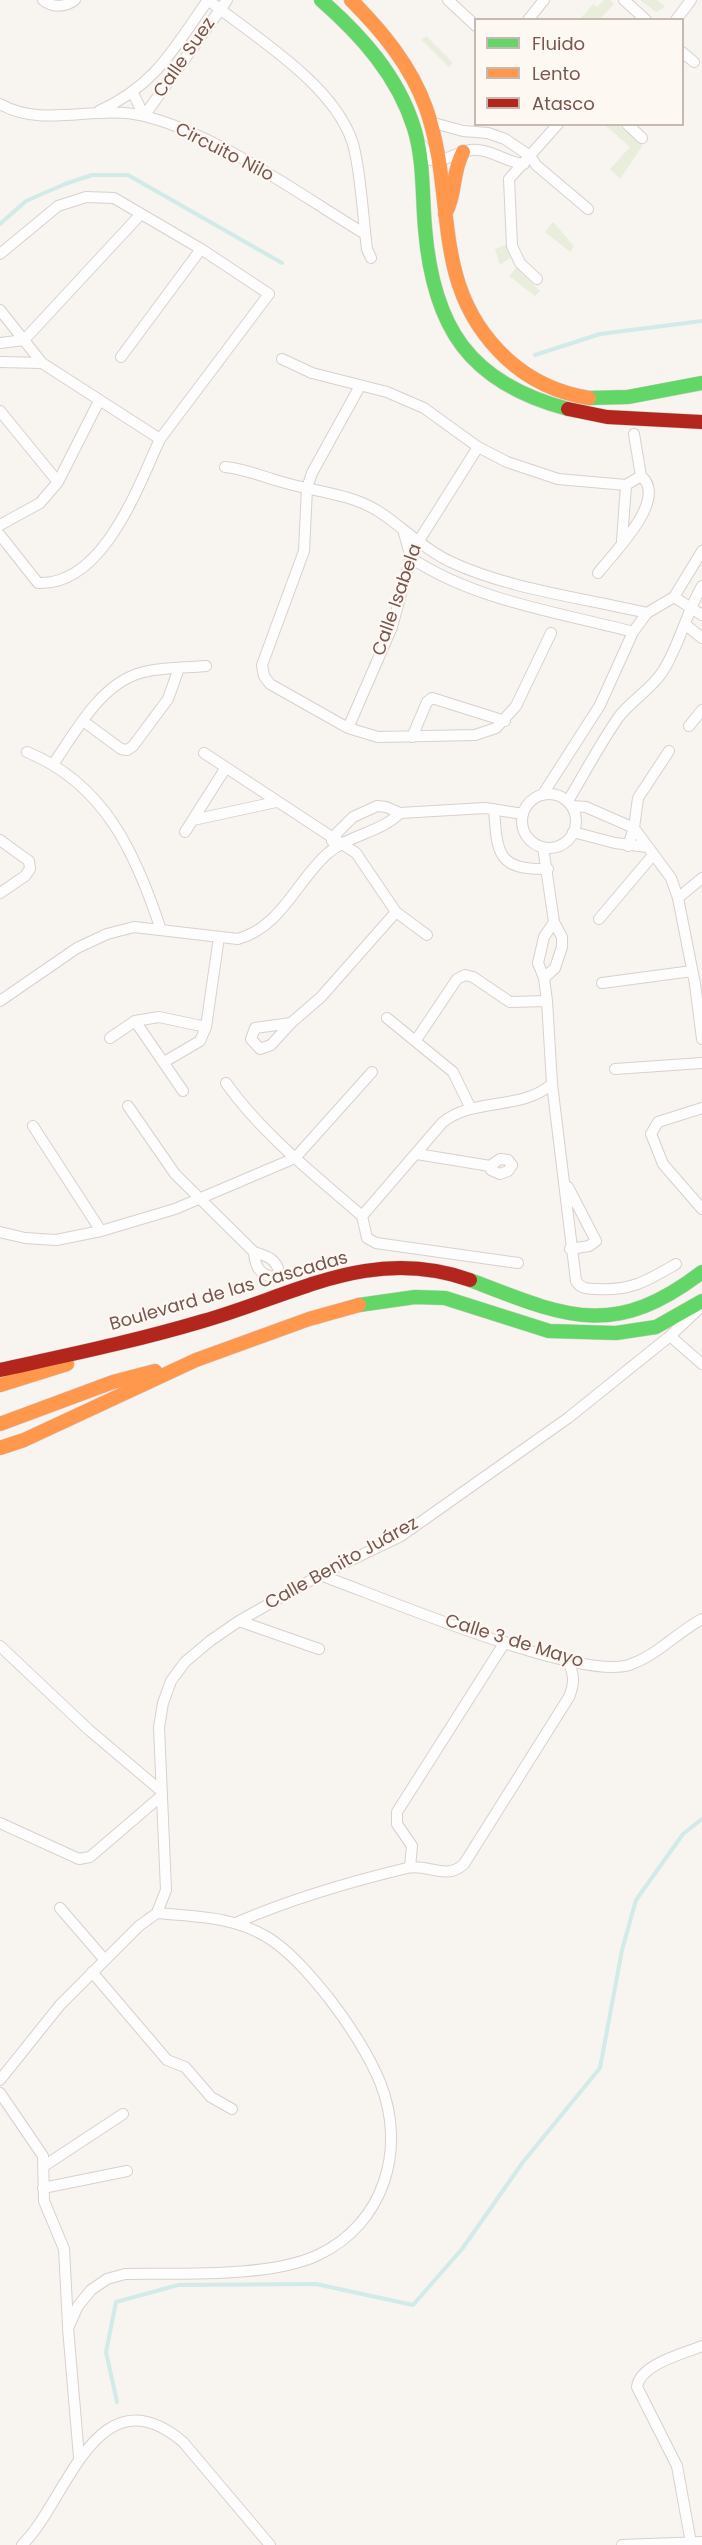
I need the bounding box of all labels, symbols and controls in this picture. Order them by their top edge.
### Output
street label: Calle Suez [150,14,220,102]
legend [474,18,684,126]
text: Fluido [532,31,585,56]
text: Lento [532,61,581,86]
text: Atasco [532,91,595,116]
street label: Circuito Nilo [171,119,277,187]
street label: Calle Isabela [369,541,427,659]
street label: Boulevard de las Cascadas [107,1248,351,1336]
street label: Calle Benito Juárez [262,1513,422,1615]
street label: Calle 3 de Mayo [442,1611,586,1673]

